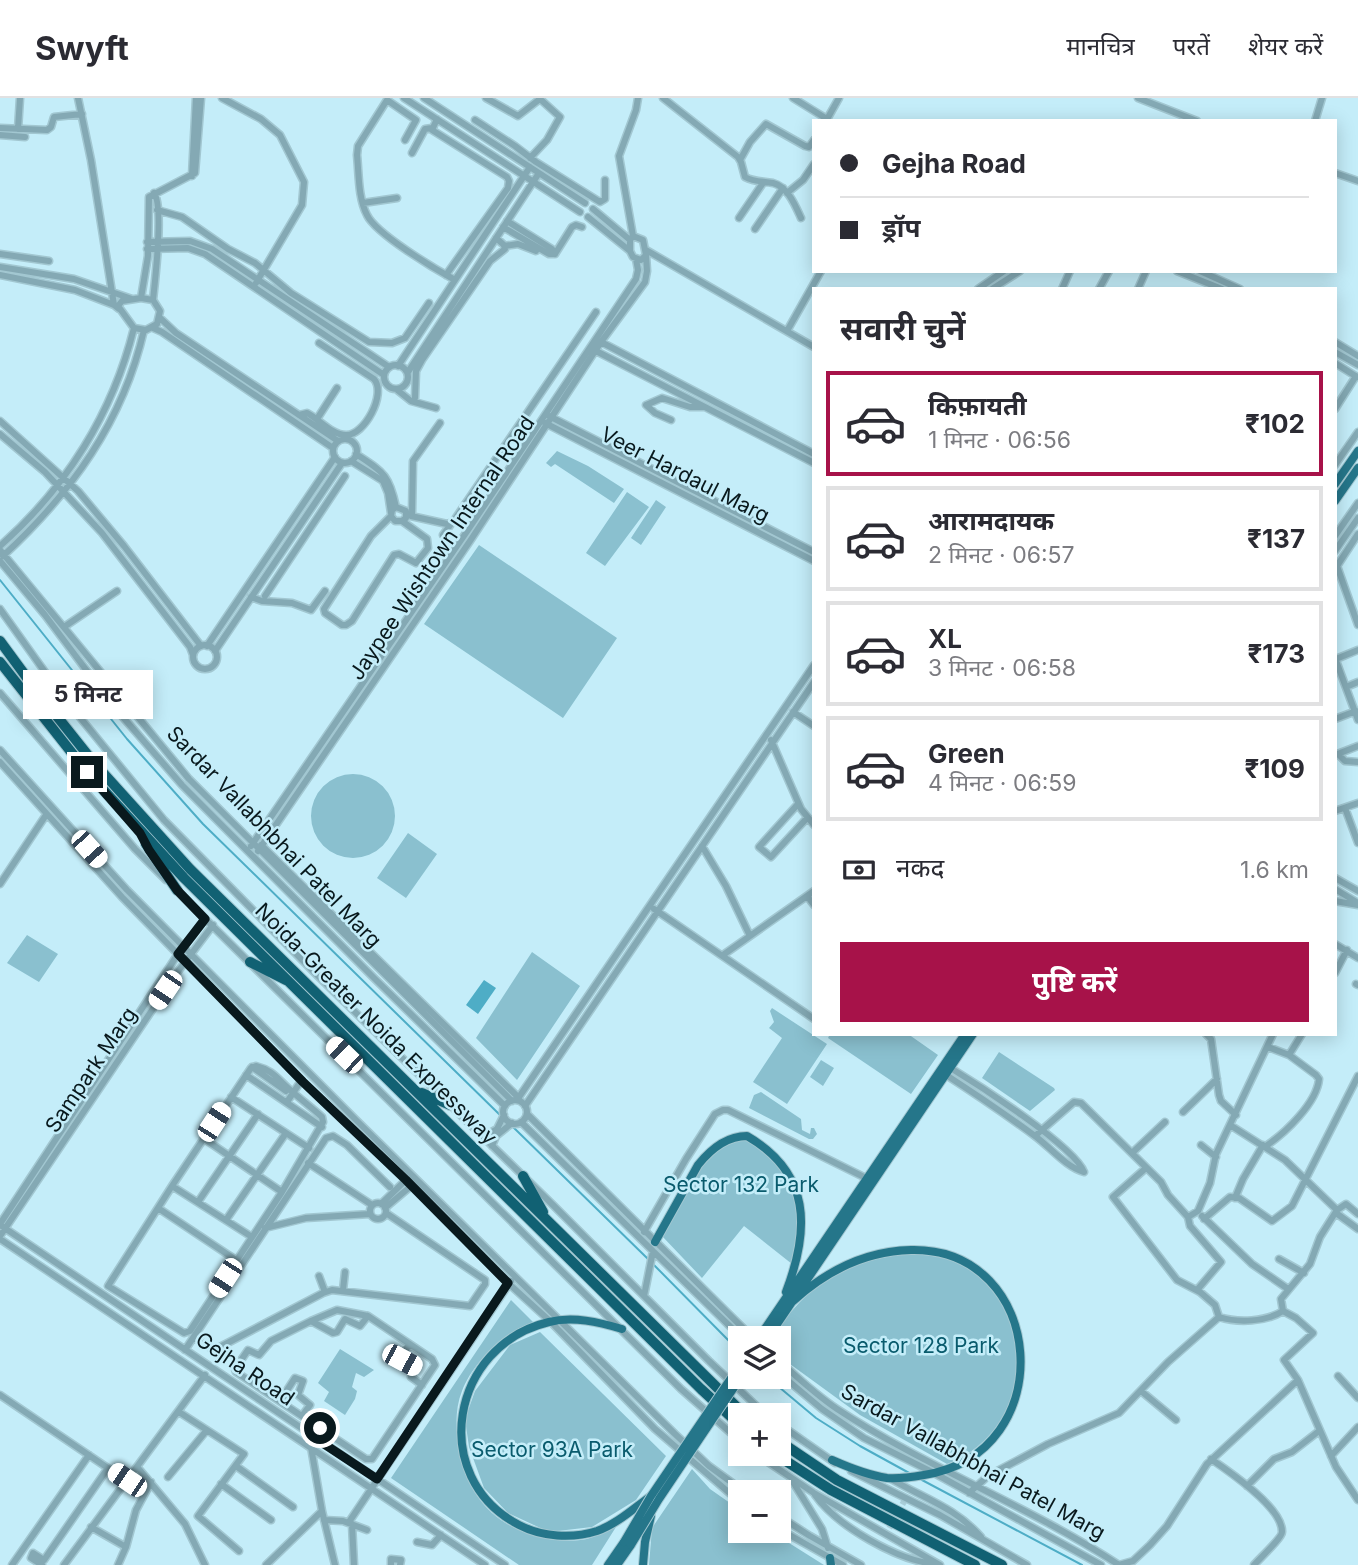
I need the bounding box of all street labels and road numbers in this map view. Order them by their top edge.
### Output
street label: Jaypee Wishtown Internal Road [344,411,540,685]
street label: Veer Hardaul Marg [597,421,774,528]
street label: Sardar Vallabhbhai Patel Marg [162,721,387,953]
street label: Noida-Greater Noida Expressway [250,898,503,1150]
street label: Sampark Marg [40,1002,142,1137]
street label: Gejha Road [191,1326,299,1411]
street label: Sardar Vallabhbhai Patel Marg [837,1378,1110,1545]

